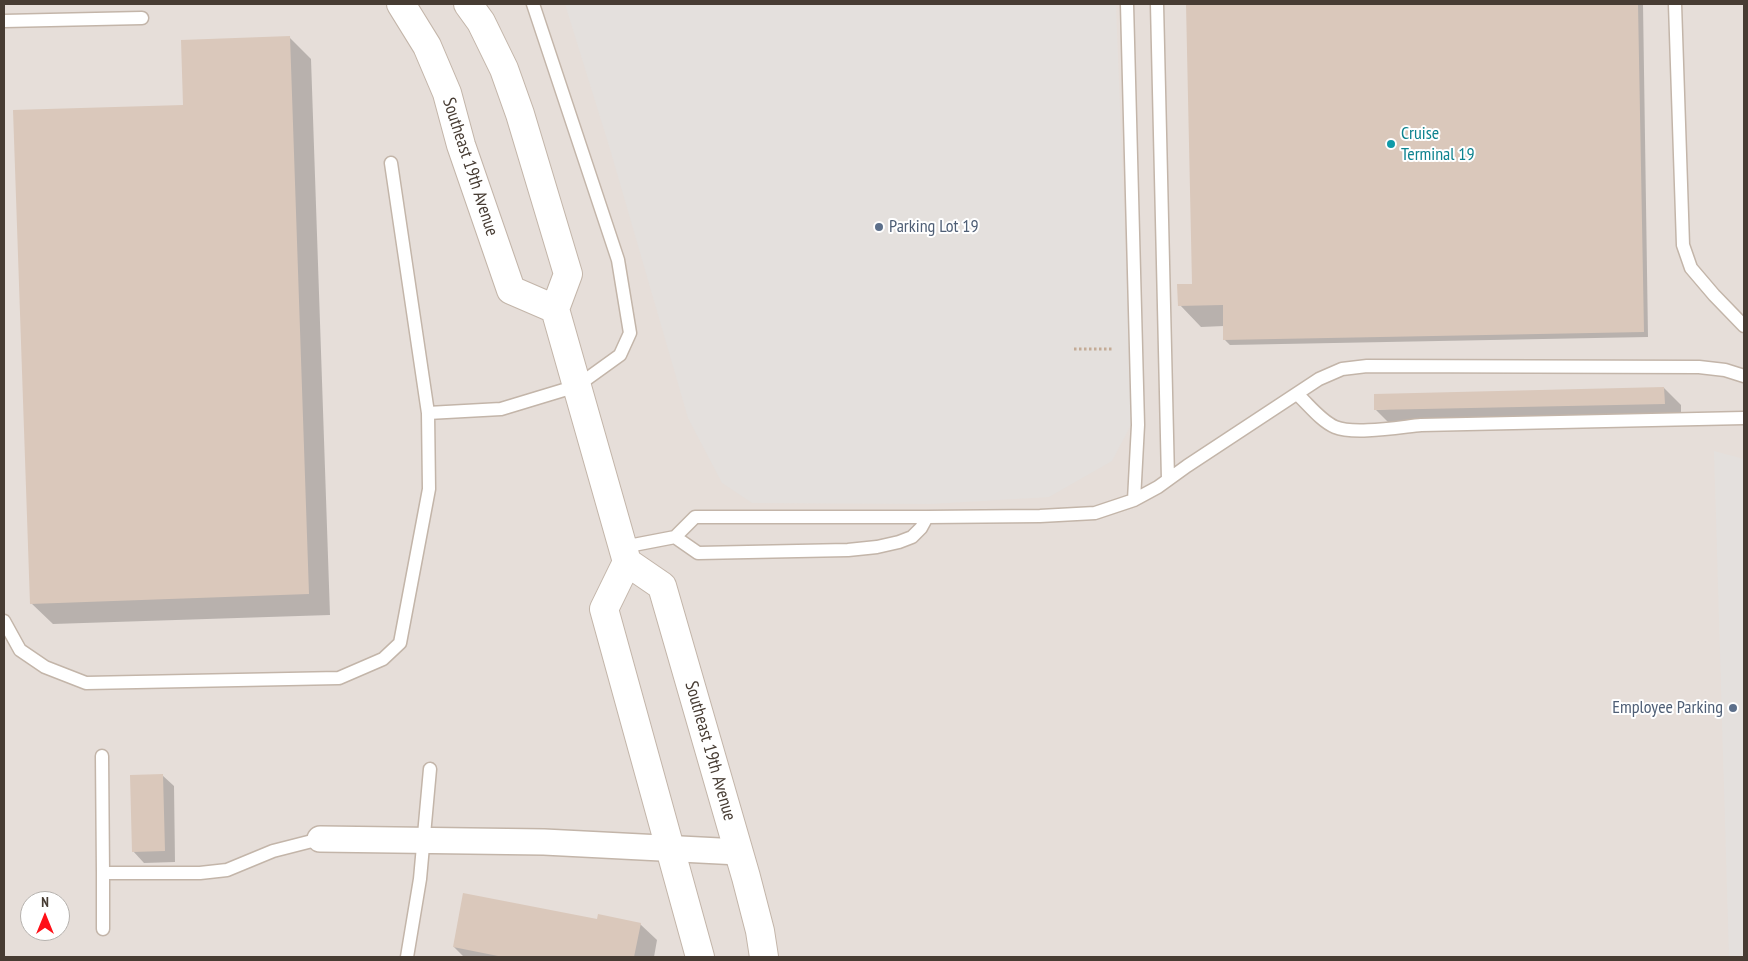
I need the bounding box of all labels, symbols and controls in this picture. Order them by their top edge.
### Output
street label: Southeast 19th Avenue [437,95,503,239]
place label: Cruise Terminal 19 [1401,123,1474,166]
marker: Cruise Terminal 19 [1385,138,1397,150]
place label: Parking Lot 19 [889,216,979,238]
marker: Parking Lot 19 [873,221,885,233]
street label: Southeast 19th Avenue [680,679,740,823]
place label: Employee Parking [1612,697,1723,719]
marker: Employee Parking [1727,702,1739,714]
north arrow [20,891,70,941]
text: N [41,893,49,911]

